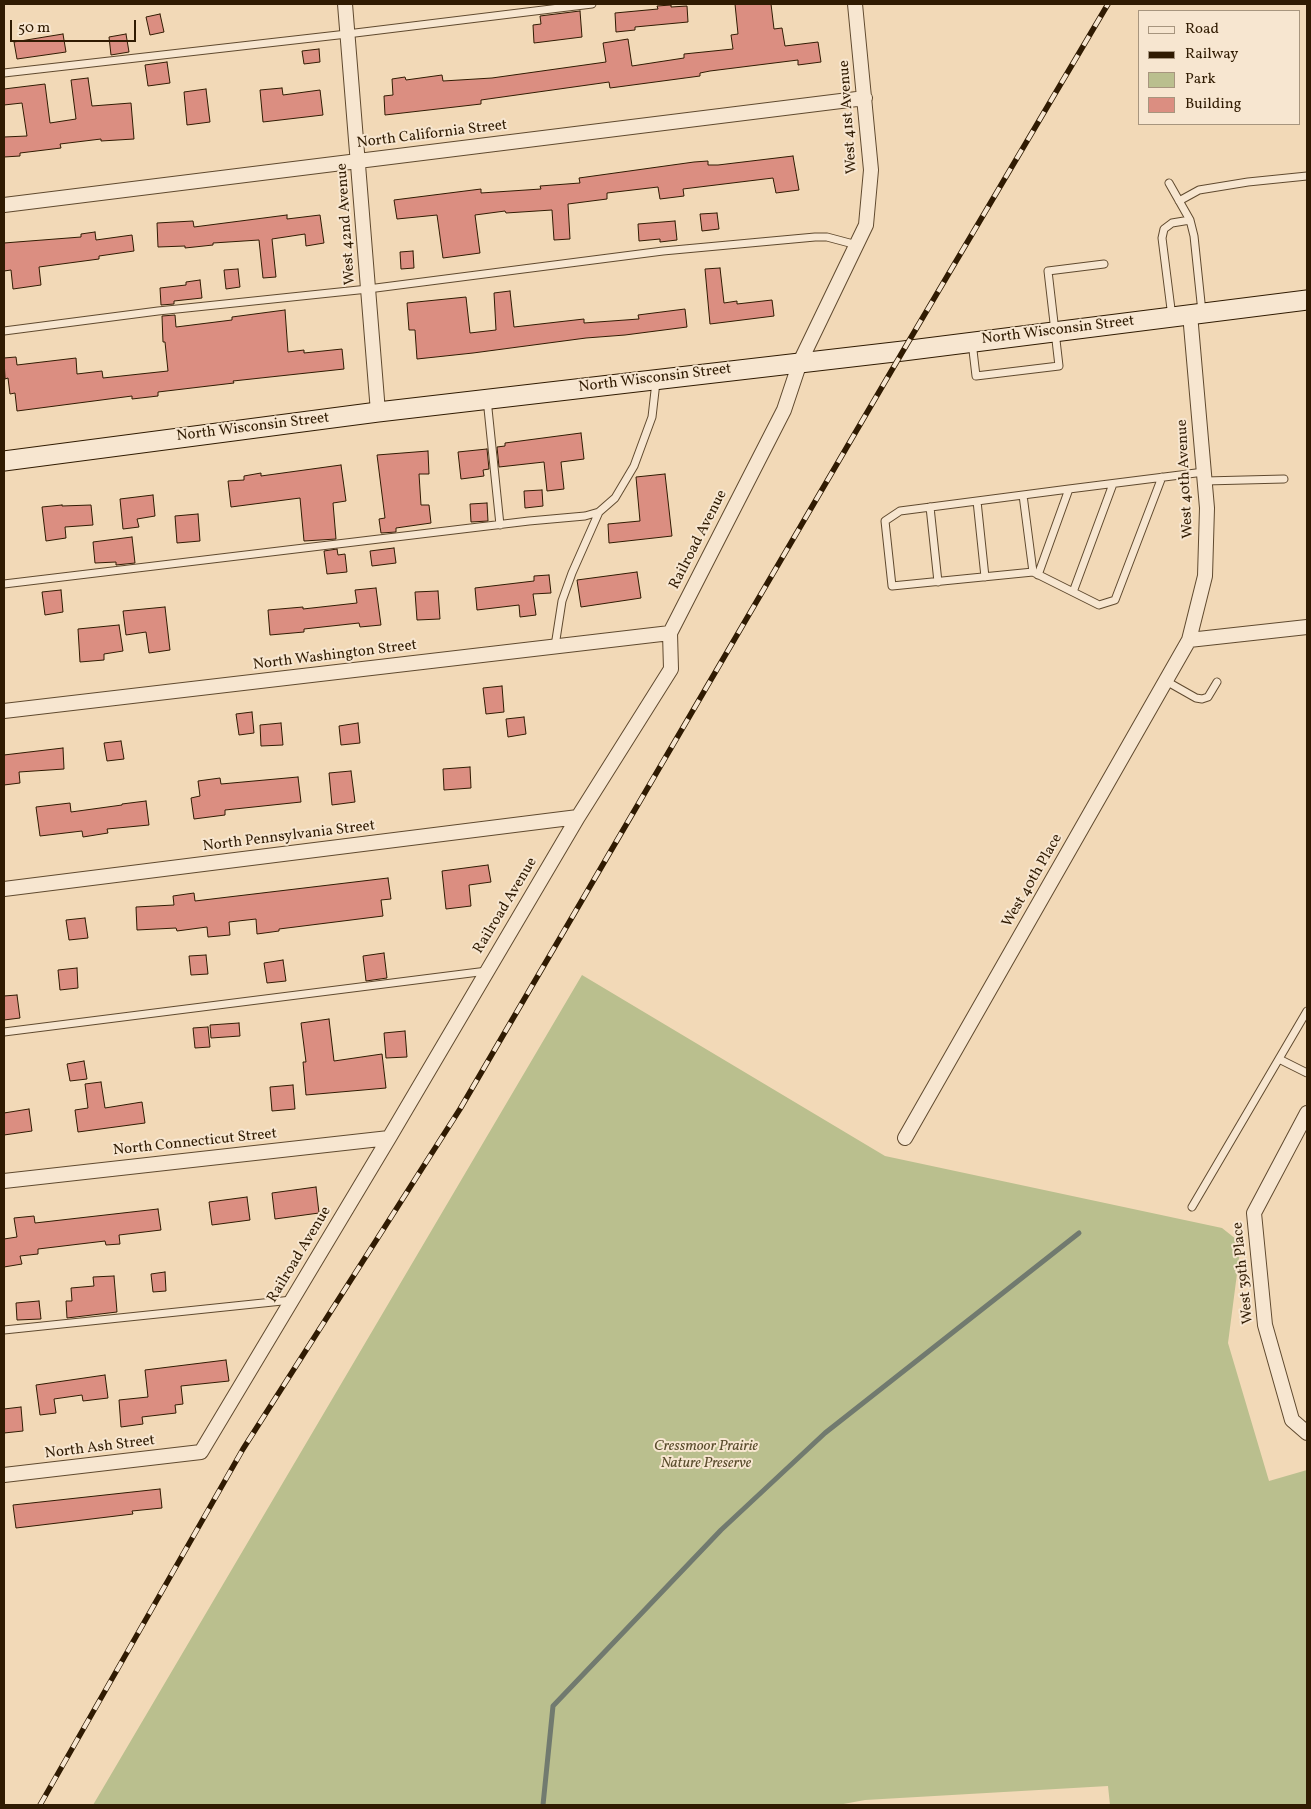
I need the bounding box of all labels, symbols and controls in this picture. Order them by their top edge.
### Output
scale bar [12,10,139,42]
legend [1138,10,1301,125]
text: 50 m [18,18,50,39]
text: Road [1185,19,1219,40]
text: Railway [1185,44,1238,65]
street label: West 41st Avenue [836,59,862,175]
text: Park [1185,69,1216,90]
text: Building [1185,94,1241,115]
street label: North California Street [356,117,508,153]
street label: West 42nd Avenue [334,162,360,286]
street label: North Wisconsin Street [980,313,1136,349]
street label: North Wisconsin Street [577,361,733,397]
street label: North Wisconsin Street [175,410,331,446]
street label: West 40th Avenue [1174,419,1198,539]
street label: Railroad Avenue [666,487,732,593]
street label: North Washington Street [252,637,418,675]
street label: North Pennsylvania Street [202,818,376,856]
street label: West 40th Place [999,831,1067,931]
street label: Railroad Avenue [470,855,542,957]
street label: North Connecticut Street [112,1125,278,1161]
street label: Railroad Avenue [264,1204,336,1306]
street label: West 39th Place [1230,1221,1258,1325]
street label: North Ash Street [44,1432,156,1464]
park label: Cressmoor Prairie Nature Preserve [654,1438,758,1473]

